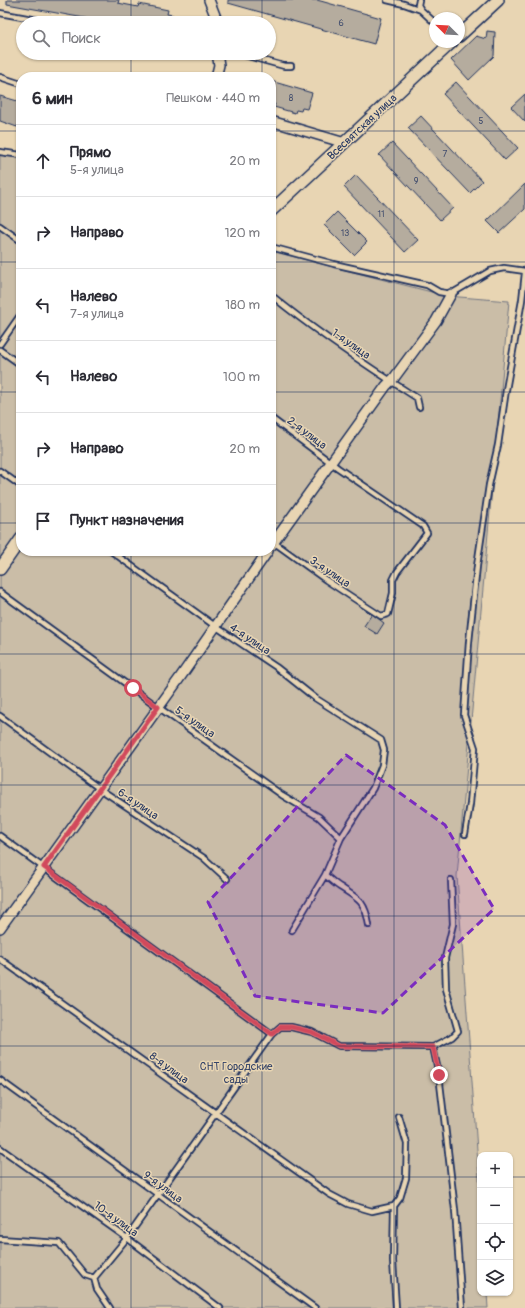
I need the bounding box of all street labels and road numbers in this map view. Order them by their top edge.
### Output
street label: Всесвятская улица [325,91,399,163]
street label: 1-я улица [329,326,373,362]
street label: 2-я улица [285,414,329,452]
street label: 3-я улица [307,554,353,590]
street label: 4-я улица [227,621,273,657]
street label: 5-я улица [173,704,217,740]
street label: 6-я улица [115,786,161,822]
street label: 8-я улица [147,1049,191,1087]
street label: 9-я улица [141,1168,185,1206]
street label: 10-я улица [91,1199,141,1239]

